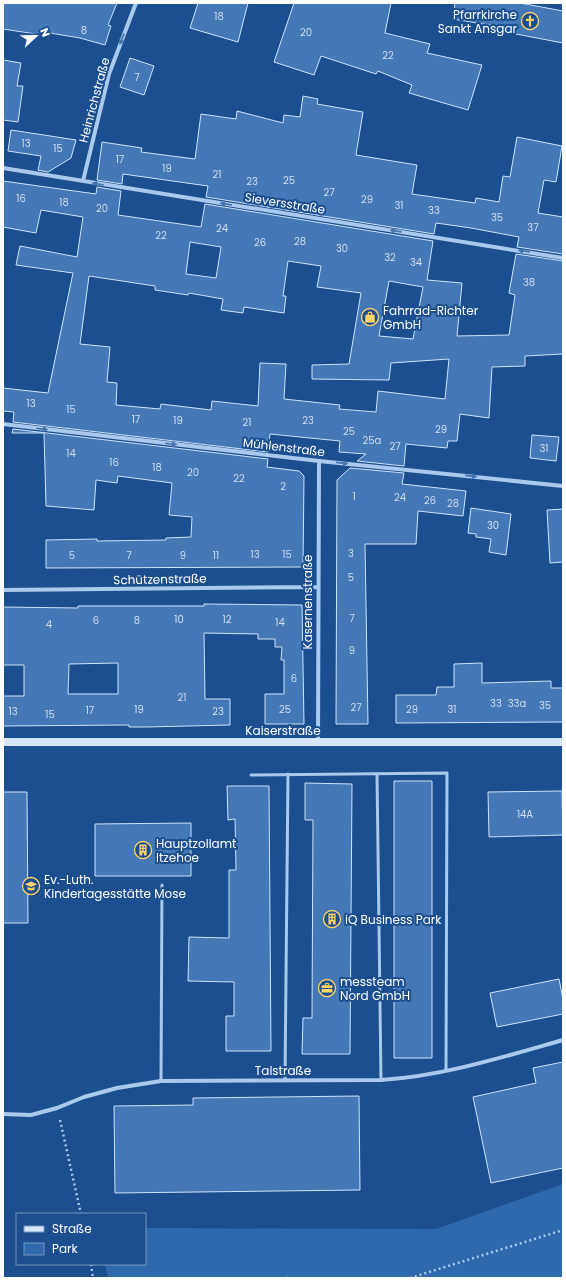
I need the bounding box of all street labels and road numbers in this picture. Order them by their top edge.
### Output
street label: Heinrichstraße [74,55,114,145]
street label: Sieversstraße [244,188,326,218]
street label: Mühlenstraße [242,434,326,460]
street label: Kasernenstraße [299,554,316,650]
street label: Schützenstraße [113,570,207,588]
street label: Kaiserstraße [245,722,321,739]
street label: Talstraße [255,1062,311,1079]

